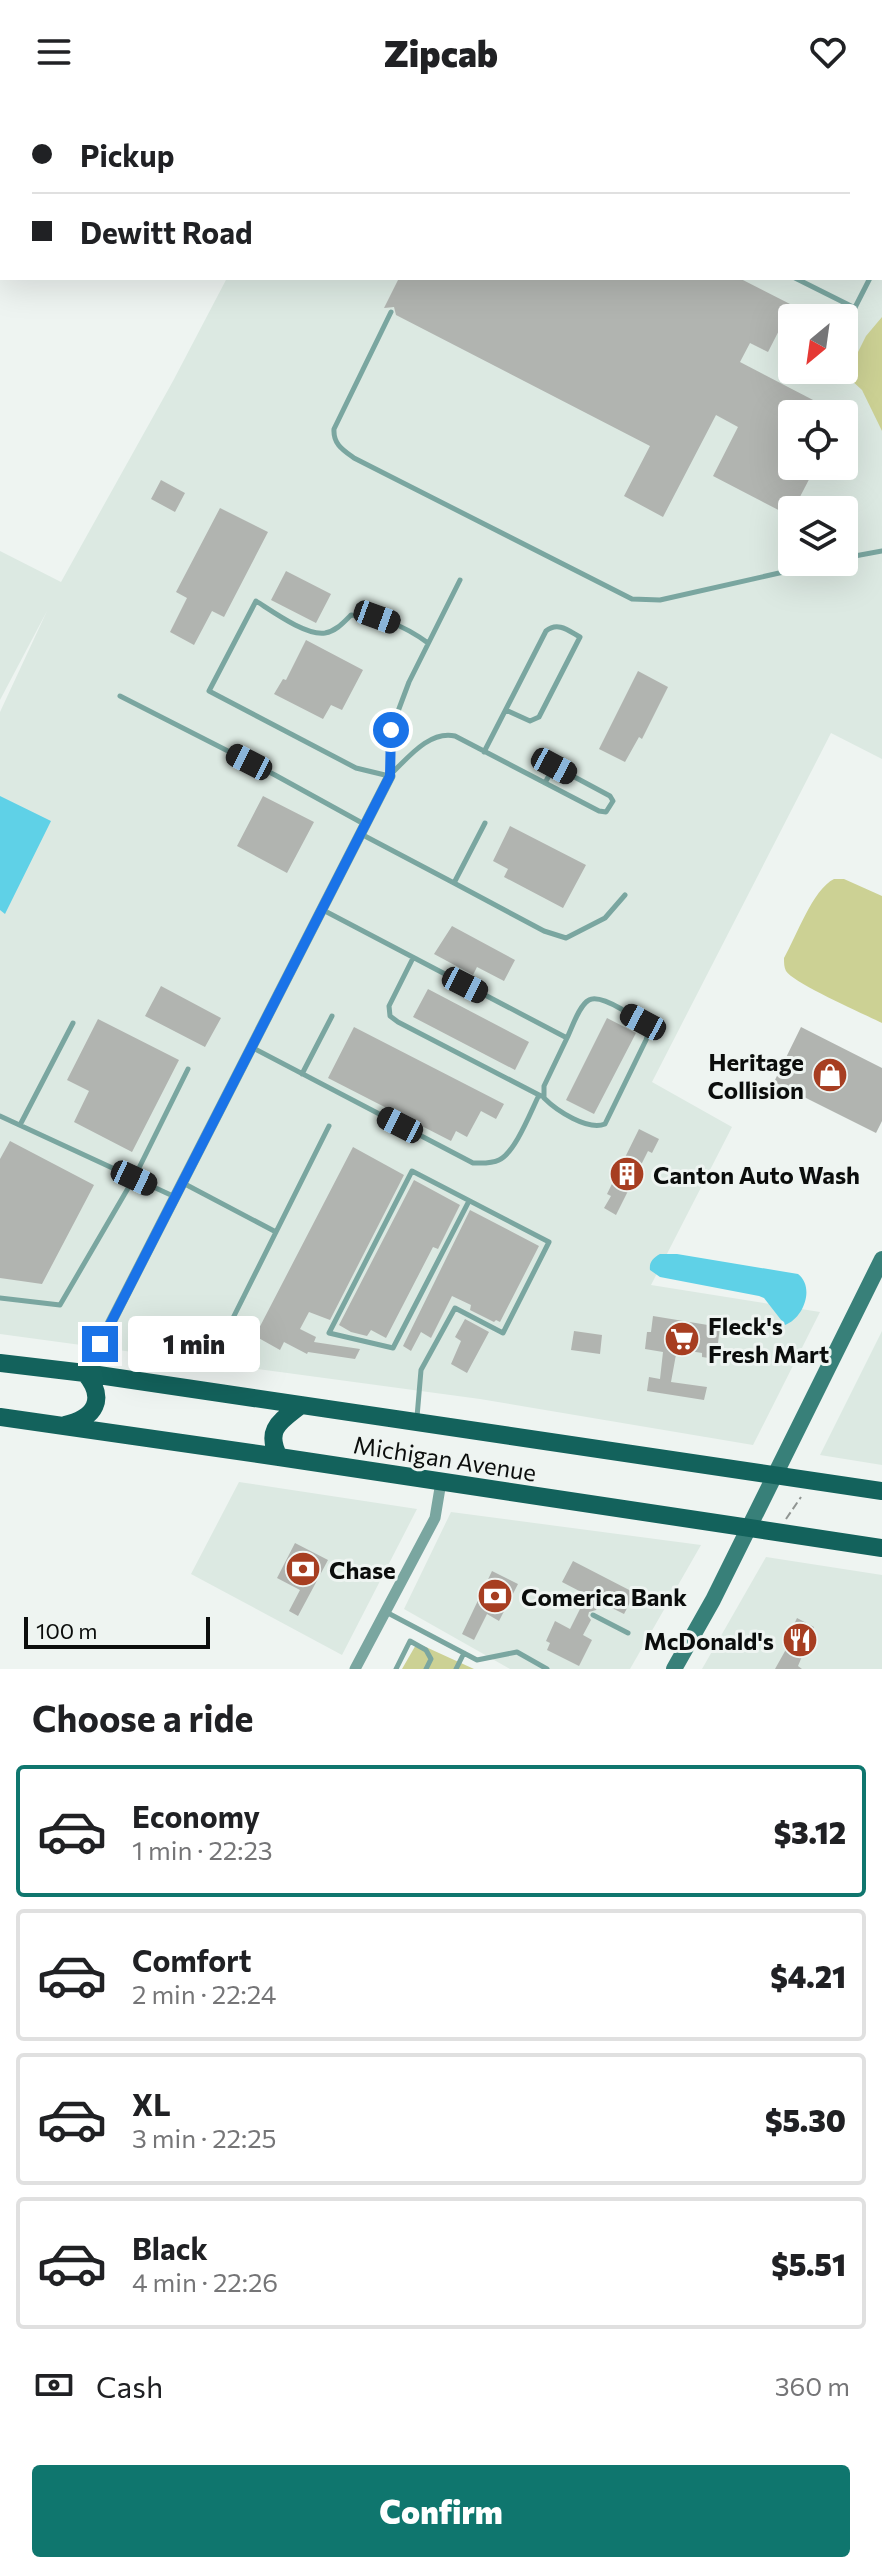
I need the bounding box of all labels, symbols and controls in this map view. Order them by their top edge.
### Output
icon: menu [32,30,76,74]
text: Zipcab [384,30,498,74]
icon: heart [806,30,850,74]
text: Pickup [80,136,174,173]
text: Dewitt Road [80,213,253,250]
north arrow [778,304,858,384]
map controls [778,304,858,576]
button: locate [778,400,858,480]
button: layers [778,496,858,576]
car [350,598,404,636]
route start [373,712,409,748]
car [222,740,276,784]
car [527,744,581,788]
car [438,963,492,1007]
car [616,1000,670,1044]
place label: Heritage Collision [707,1047,804,1104]
shop icon: Heritage Collision [811,1056,849,1094]
car [373,1103,427,1147]
building icon: Canton Auto Wash [608,1155,646,1193]
car [107,1157,161,1199]
place label: Canton Auto Wash [653,1160,860,1189]
place label: Fleck's Fresh Mart [708,1311,829,1368]
callout: 1 min [128,1316,260,1372]
supermarket icon: Fleck's Fresh Mart [663,1320,701,1358]
route end [82,1326,118,1362]
text: 1 min [163,1328,225,1359]
street label: Michigan Avenue [352,1429,538,1487]
bank icon: Chase [284,1550,322,1588]
place label: Chase [329,1555,396,1584]
bank icon: Comerica Bank [476,1577,514,1615]
place label: Comerica Bank [521,1582,687,1611]
scale bar [24,1613,210,1649]
text: 100 m [36,1617,98,1644]
restaurant icon: McDonald's [781,1621,819,1659]
place label: McDonald's [644,1626,774,1655]
text: Choose a ride [32,1695,253,1739]
icon: car [36,1795,108,1867]
text: Economy [132,1797,260,1834]
text: $3.12 [774,1813,846,1850]
text: 1 min · 22:23 [132,1834,273,1865]
icon: car [36,1939,108,2011]
text: Comfort [132,1941,251,1978]
text: $4.21 [770,1957,846,1994]
text: 2 min · 22:24 [132,1978,276,2009]
icon: car [36,2083,108,2155]
text: XL [132,2085,171,2122]
text: $5.30 [765,2101,846,2138]
text: 3 min · 22:25 [132,2122,277,2153]
icon: car [36,2227,108,2299]
text: Black [132,2229,208,2266]
text: $5.51 [771,2245,846,2282]
text: 4 min · 22:26 [132,2266,278,2297]
icon: cash [32,2363,76,2407]
text: Cash [96,2367,163,2404]
text: 360 m [775,2370,850,2401]
button: Confirm [32,2465,850,2557]

